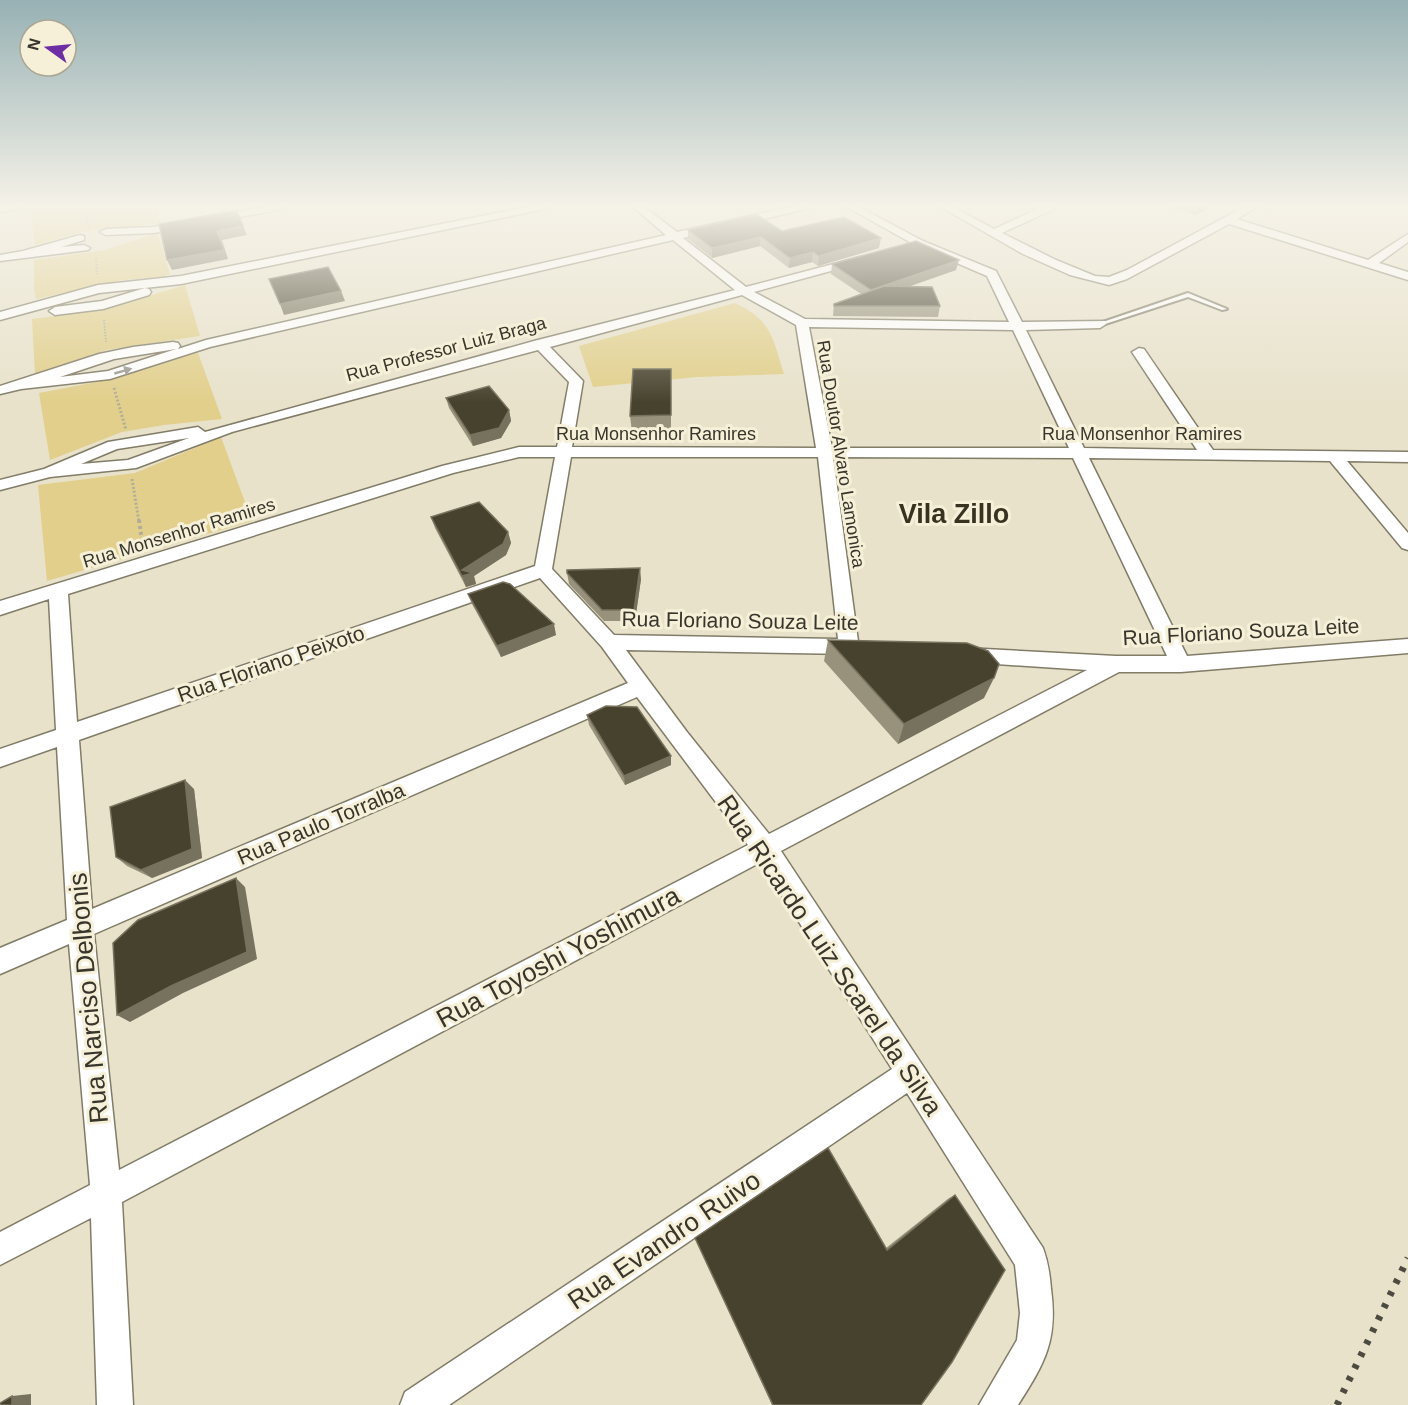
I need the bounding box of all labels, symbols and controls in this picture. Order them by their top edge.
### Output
north arrow [18,18,78,78]
text: N [24,36,44,52]
street label: Rua Professor Luiz Braga [344,312,549,385]
street label: Rua Doutor Alvaro Lamonica [813,339,869,570]
one-way arrow [114,366,132,375]
street label: Rua Monsenhor Ramires [556,424,756,444]
street label: Rua Monsenhor Ramires [1042,424,1242,444]
street label: Rua Monsenhor Ramires [80,494,278,572]
district label: Vila Zillo [899,499,1009,529]
street label: Rua Floriano Souza Leite [621,607,859,634]
street label: Rua Floriano Souza Leite [1122,614,1360,649]
street label: Rua Floriano Peixoto [174,621,367,706]
street label: Rua Paulo Torralba [234,778,408,869]
street label: Rua Ricardo Luiz Scarel da Silva [711,789,949,1121]
street label: Rua Narciso Delbonis [62,871,114,1125]
street label: Rua Toyoshi Yoshimura [431,880,685,1034]
street label: Rua Evandro Ruivo [562,1165,766,1315]

